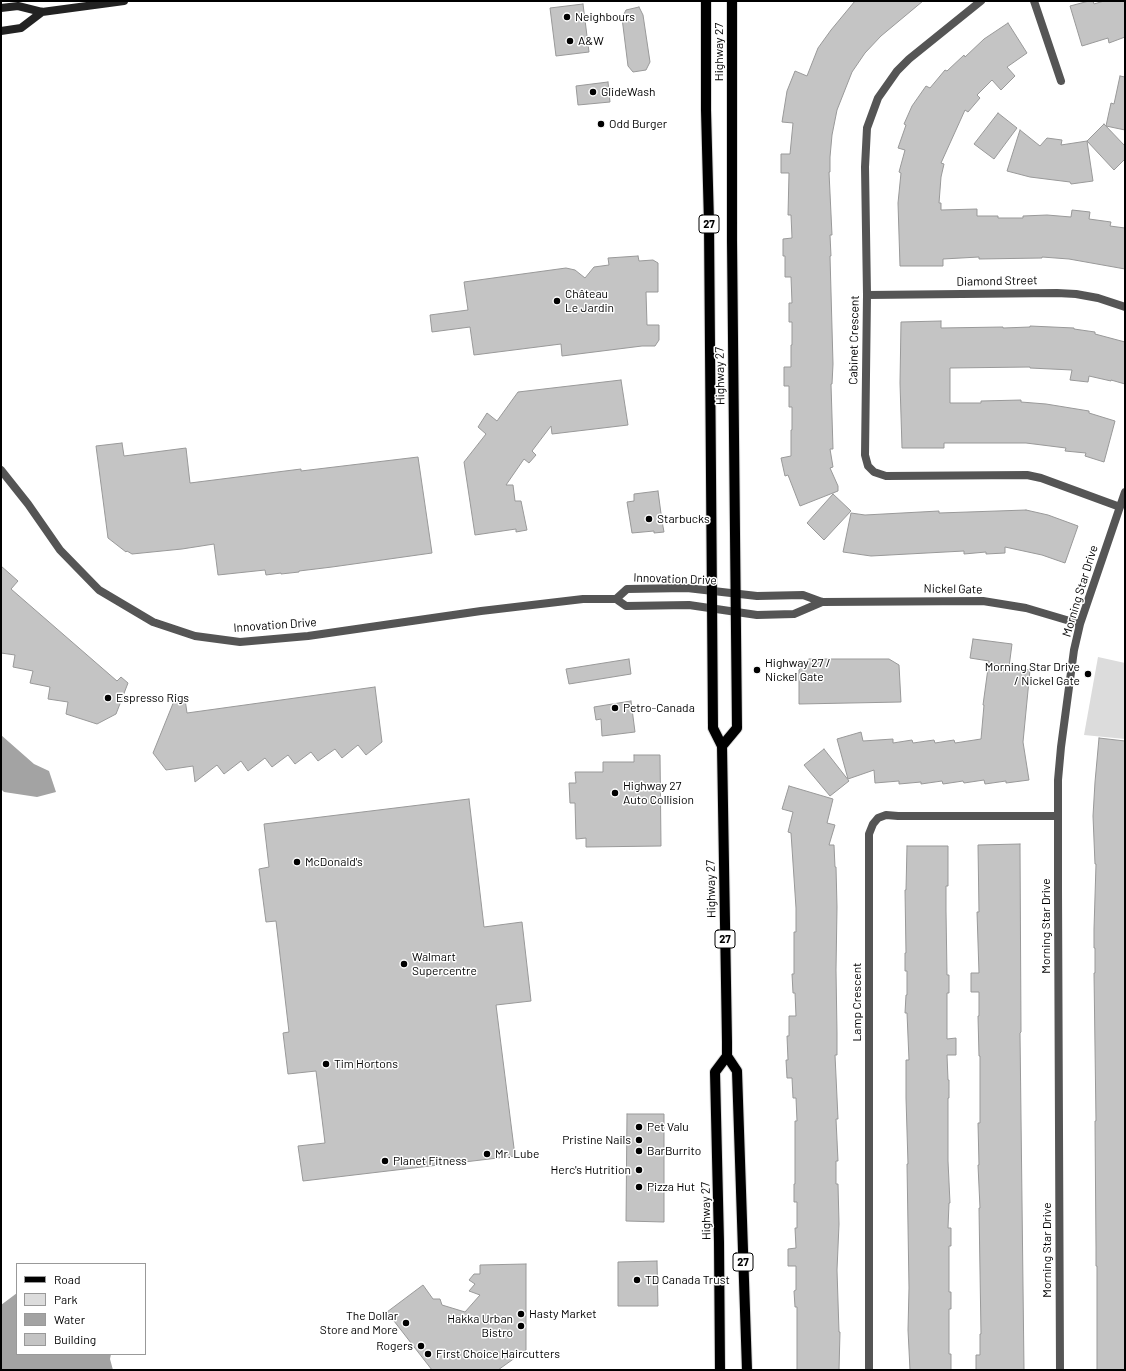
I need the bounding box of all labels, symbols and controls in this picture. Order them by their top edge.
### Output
place label: Neighbours [575,10,635,24]
marker: Neighbours [562,12,572,22]
street label: Highway 27 [712,23,726,81]
place label: A&W [578,34,604,48]
marker: A&W [565,36,575,46]
place label: GlideWash [601,85,655,99]
marker: GlideWash [588,87,598,97]
place label: Odd Burger [609,117,667,131]
marker: Odd Burger [596,119,606,129]
road number: 27 [699,215,719,233]
street label: Diamond Street [956,273,1038,289]
place label: Château Le Jardin [565,287,614,315]
street label: Cabinet Crescent [846,295,862,385]
marker: Château Le Jardin [552,296,562,306]
street label: Highway 27 [712,347,728,405]
place label: Starbucks [657,512,710,526]
marker: Starbucks [644,514,654,524]
street label: Morning Star Drive [1059,543,1101,639]
street label: Innovation Drive [633,570,717,588]
street label: Nickel Gate [924,581,982,597]
street label: Innovation Drive [233,615,317,635]
place label: Highway 27 / Nickel Gate [765,656,831,684]
place label: Morning Star Drive / Nickel Gate [985,660,1080,688]
marker: Highway 27 / Nickel Gate [752,665,762,675]
marker: Morning Star Drive / Nickel Gate [1083,669,1093,679]
place label: Espresso Rigs [116,691,189,705]
marker: Espresso Rigs [103,693,113,703]
place label: Petro-Canada [623,701,695,715]
marker: Petro-Canada [610,703,620,713]
place label: Highway 27 Auto Collision [623,779,694,807]
marker: Highway 27 Auto Collision [610,788,620,798]
place label: McDonald's [305,855,363,869]
marker: McDonald's [292,857,302,867]
street label: Highway 27 [703,860,719,918]
street label: Morning Star Drive [1039,878,1053,974]
road number: 27 [715,930,735,948]
place label: Walmart Supercentre [412,950,477,978]
marker: Walmart Supercentre [399,959,409,969]
street label: Lamp Crescent [850,963,864,1041]
place label: Tim Hortons [334,1057,398,1071]
marker: Tim Hortons [321,1059,331,1069]
place label: Pet Valu [647,1120,689,1134]
marker: Pet Valu [634,1122,644,1132]
place label: Pristine Nails [562,1133,631,1147]
marker: Pristine Nails [634,1135,644,1145]
place label: BarBurrito [647,1144,701,1158]
marker: BarBurrito [634,1146,644,1156]
place label: Mr. Lube [495,1147,539,1161]
marker: Mr. Lube [482,1149,492,1159]
place label: Planet Fitness [393,1154,467,1168]
marker: Planet Fitness [380,1156,390,1166]
place label: Herc's Hutrition [550,1163,631,1177]
marker: Herc's Hutrition [634,1165,644,1175]
place label: Pizza Hut [647,1180,695,1194]
marker: Pizza Hut [634,1182,644,1192]
street label: Highway 27 [698,1182,714,1240]
street label: Morning Star Drive [1040,1202,1054,1298]
road number: 27 [733,1253,753,1271]
legend [16,1263,146,1355]
text: Road [54,1272,81,1286]
place label: TD Canada Trust [645,1273,730,1287]
marker: TD Canada Trust [632,1275,642,1285]
text: Park [54,1292,78,1306]
place label: Hasty Market [529,1307,597,1321]
place label: The Dollar Store and More [320,1309,398,1337]
marker: Hasty Market [516,1309,526,1319]
text: Water [54,1312,85,1326]
place label: Hakka Urban Bistro [447,1312,513,1340]
marker: The Dollar Store and More [401,1318,411,1328]
marker: Hakka Urban Bistro [516,1321,526,1331]
text: Building [54,1332,96,1346]
place label: Rogers [376,1339,413,1353]
marker: Rogers [416,1341,426,1351]
place label: First Choice Haircutters [436,1347,560,1361]
marker: First Choice Haircutters [423,1349,433,1359]

